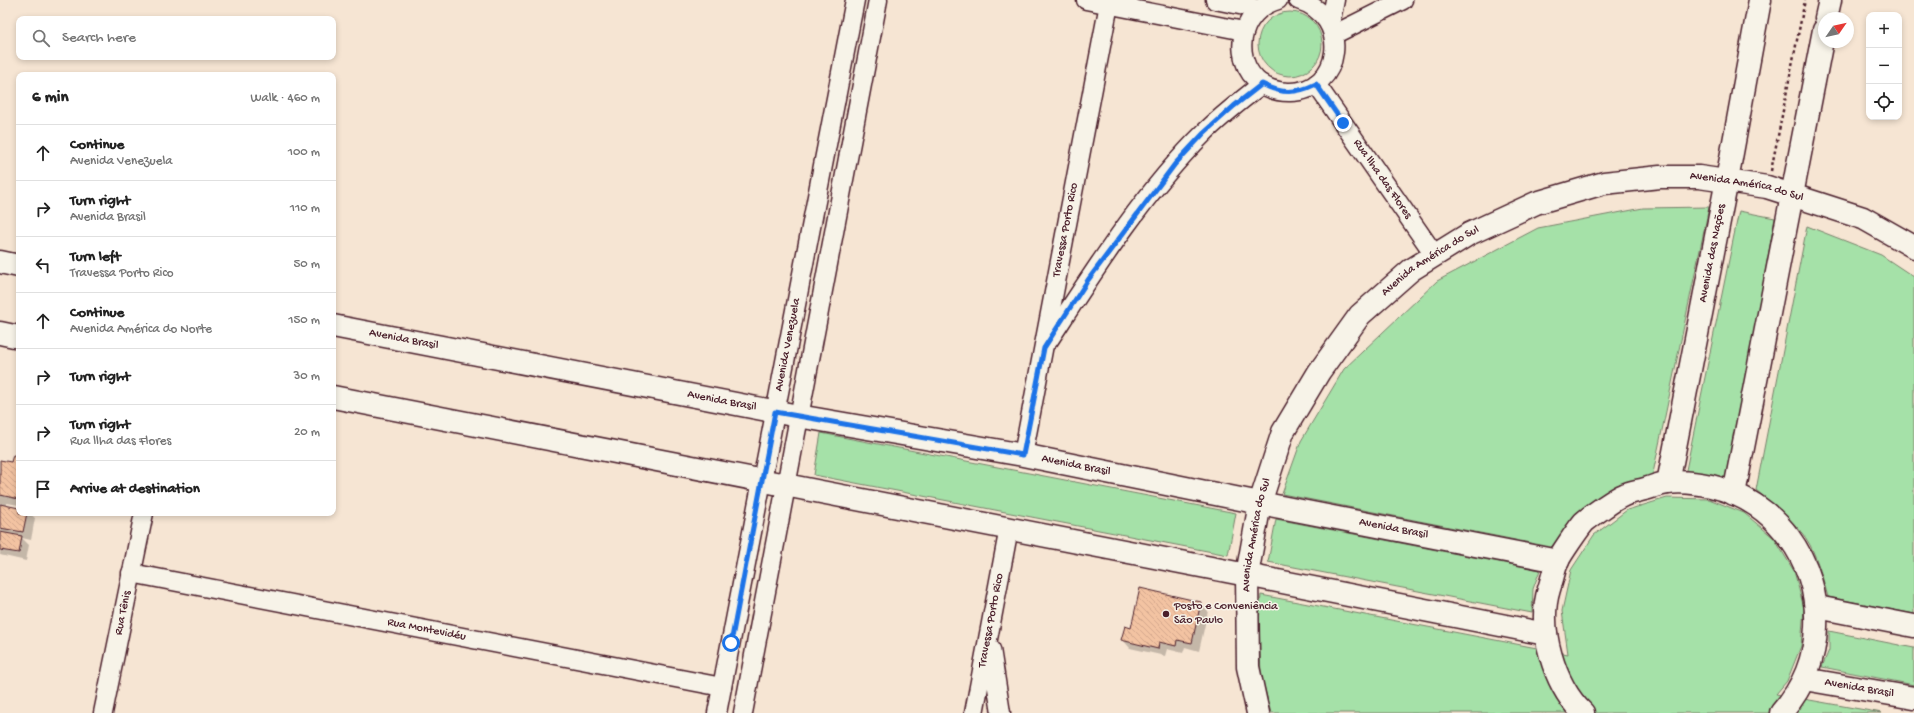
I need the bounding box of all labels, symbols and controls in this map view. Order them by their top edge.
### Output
north arrow [1818,12,1854,48]
map controls [1866,12,1902,120]
button: + [1866,12,1902,48]
search box [16,16,336,60]
icon: search [30,27,52,49]
text: Search here [62,29,136,47]
button: − [1866,48,1902,84]
button: locate [1866,84,1902,120]
text: 6 min [32,88,68,108]
text: Walk · 460 m [250,91,320,106]
route end [1334,114,1352,132]
text: Continue [70,136,124,154]
street label: Rua llha das Flores [1350,137,1415,222]
icon: ahead [32,142,54,164]
text: 100 m [288,145,320,160]
text: Avenida Venezuela [70,154,172,169]
street label: Avenida América do Sul [1690,170,1805,205]
street label: Travessa Porto Rico [1050,182,1082,279]
text: Turn right [70,192,130,210]
icon: right [32,198,54,220]
text: 110 m [290,201,320,216]
street label: Avenida das Nações [1696,202,1729,304]
text: Avenida Brasil [70,210,146,225]
street label: Avenida América do Sul [1379,223,1482,300]
text: Turn left [70,248,121,266]
icon: left [32,254,54,276]
text: 50 m [293,257,320,272]
text: Travessa Porto Rico [70,266,174,281]
street label: Avenida Venezuela [772,297,804,393]
text: Continue [70,304,124,322]
icon: ahead [32,310,54,332]
text: 150 m [288,313,320,328]
text: Avenida América do Norte [70,322,212,337]
street label: Avenida Brasil [368,326,440,353]
icon: right [32,366,54,388]
text: Turn right [70,368,130,386]
text: 30 m [294,369,320,384]
street label: Avenida Brasil [686,388,758,415]
text: Turn right [70,416,130,434]
icon: right [32,422,54,444]
text: 20 m [294,425,320,440]
text: Rua llha das Flores [70,434,171,449]
street label: Avenida Brasil [1040,452,1112,480]
street label: Avenida América do Sul [1240,476,1275,592]
icon: arrive [32,478,54,500]
text: Arrive at destination [70,480,200,498]
street label: Avenida Brasil [1358,515,1430,543]
street label: Travessa Porto Rico [976,572,1007,670]
street label: Rua Tênis [112,589,135,637]
place label: Posto e Conveniência São Paulo [1173,600,1278,628]
marker: Posto e Conveniência São Paulo [1161,609,1171,619]
street label: Rua Montevidéu [386,616,467,644]
route start [722,634,740,652]
street label: Avenida Brasil [1823,676,1895,701]

